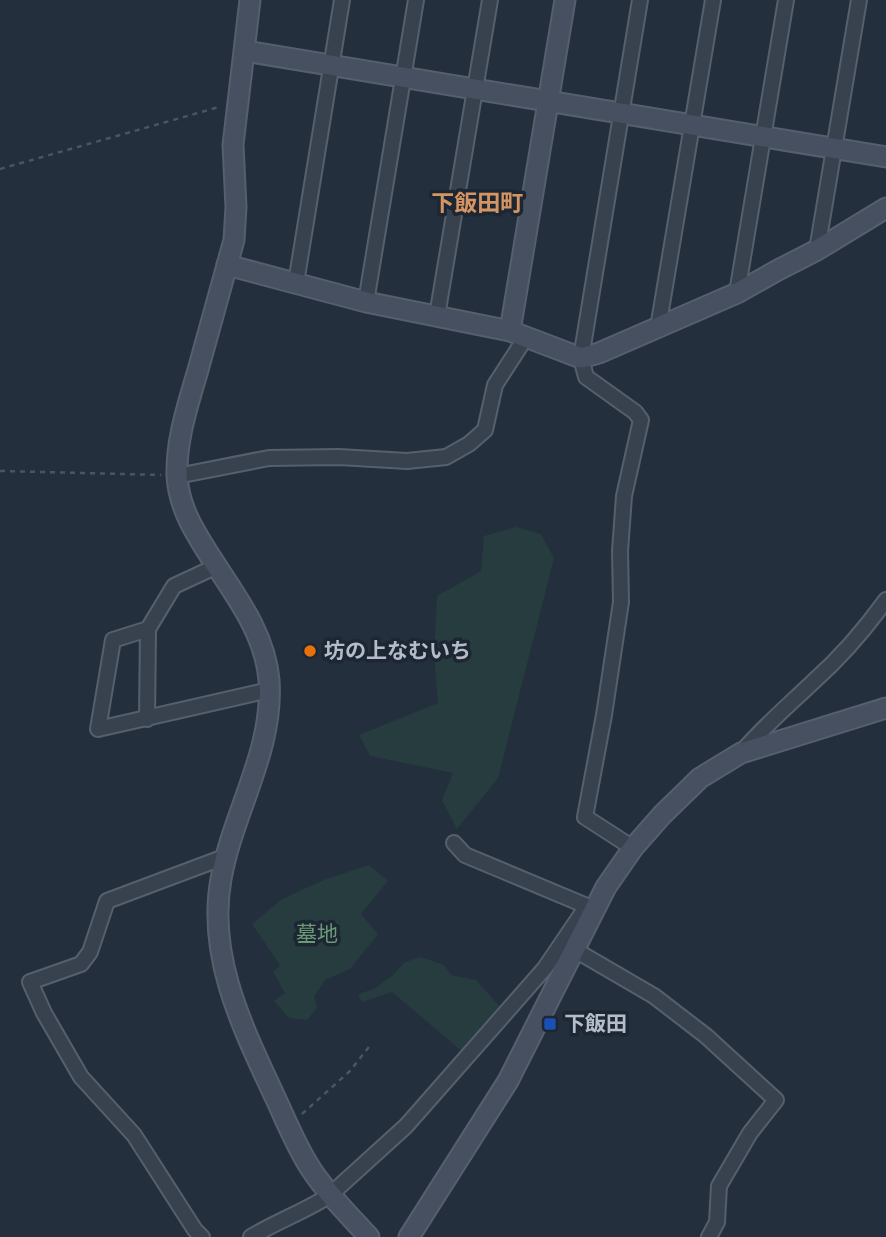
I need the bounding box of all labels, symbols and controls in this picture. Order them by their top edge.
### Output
district label: 下飯田町 [431,190,523,216]
place label: 坊の上なむいち [324,639,471,662]
marker: 坊の上なむいち [302,643,318,659]
park label: 墓地 [296,922,338,945]
place label: 下飯田 [564,1012,627,1035]
marker: 下飯田 [542,1016,558,1032]

